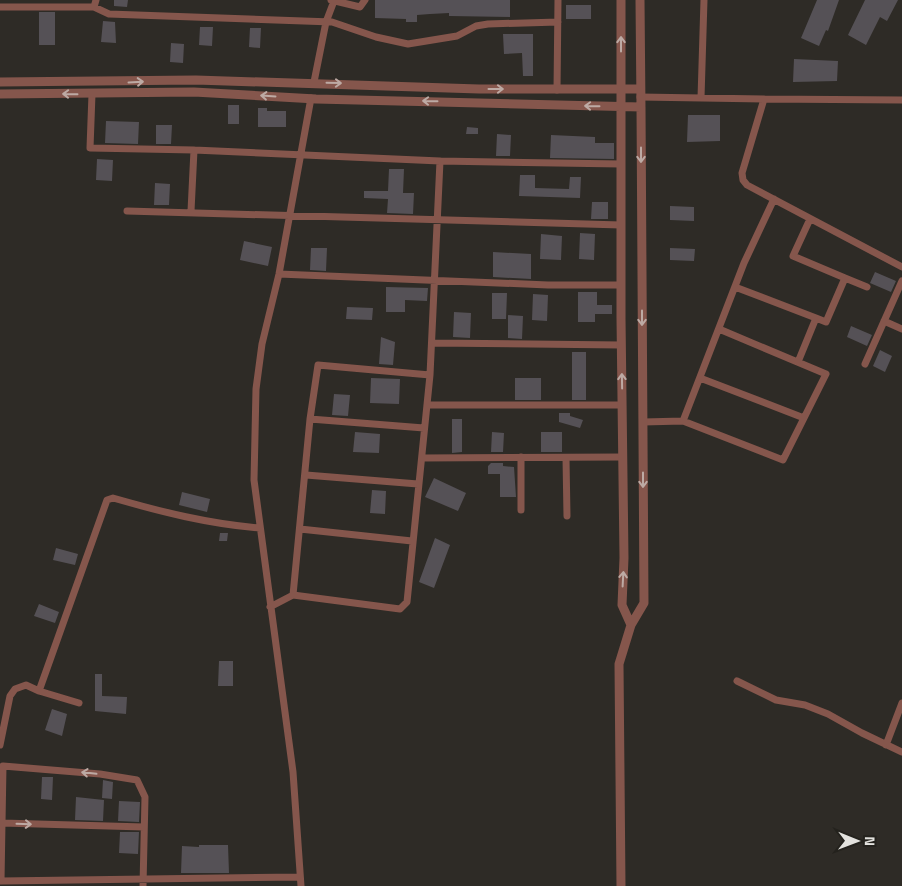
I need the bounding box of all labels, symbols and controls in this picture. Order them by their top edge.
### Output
one-way arrow [616,37,626,53]
one-way arrow [128,77,144,86]
one-way arrow [325,78,341,87]
one-way arrow [488,84,504,94]
one-way arrow [63,89,79,99]
one-way arrow [260,91,276,100]
one-way arrow [422,96,438,105]
one-way arrow [585,101,601,111]
one-way arrow [636,147,646,163]
one-way arrow [637,310,647,326]
one-way arrow [617,373,627,390]
one-way arrow [638,472,648,488]
one-way arrow [618,571,628,587]
one-way arrow [81,768,97,777]
north arrow [832,816,882,866]
one-way arrow [16,819,32,828]
text: N [860,836,881,846]

